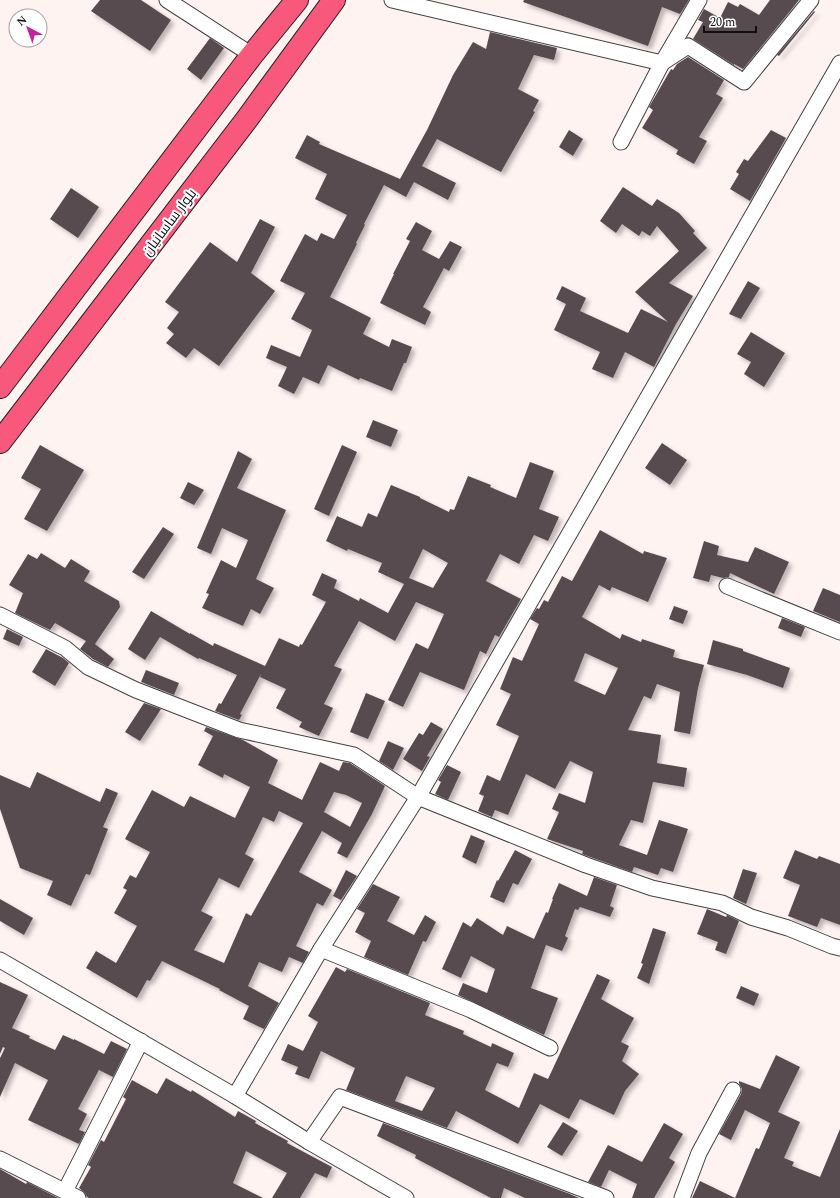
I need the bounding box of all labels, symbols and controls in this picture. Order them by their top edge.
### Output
north arrow [8,8,48,48]
scale bar [704,8,756,34]
text: N [13,11,31,30]
text: 20 m [710,13,735,32]
street label: بلوار ساسانیان [137,184,202,260]

